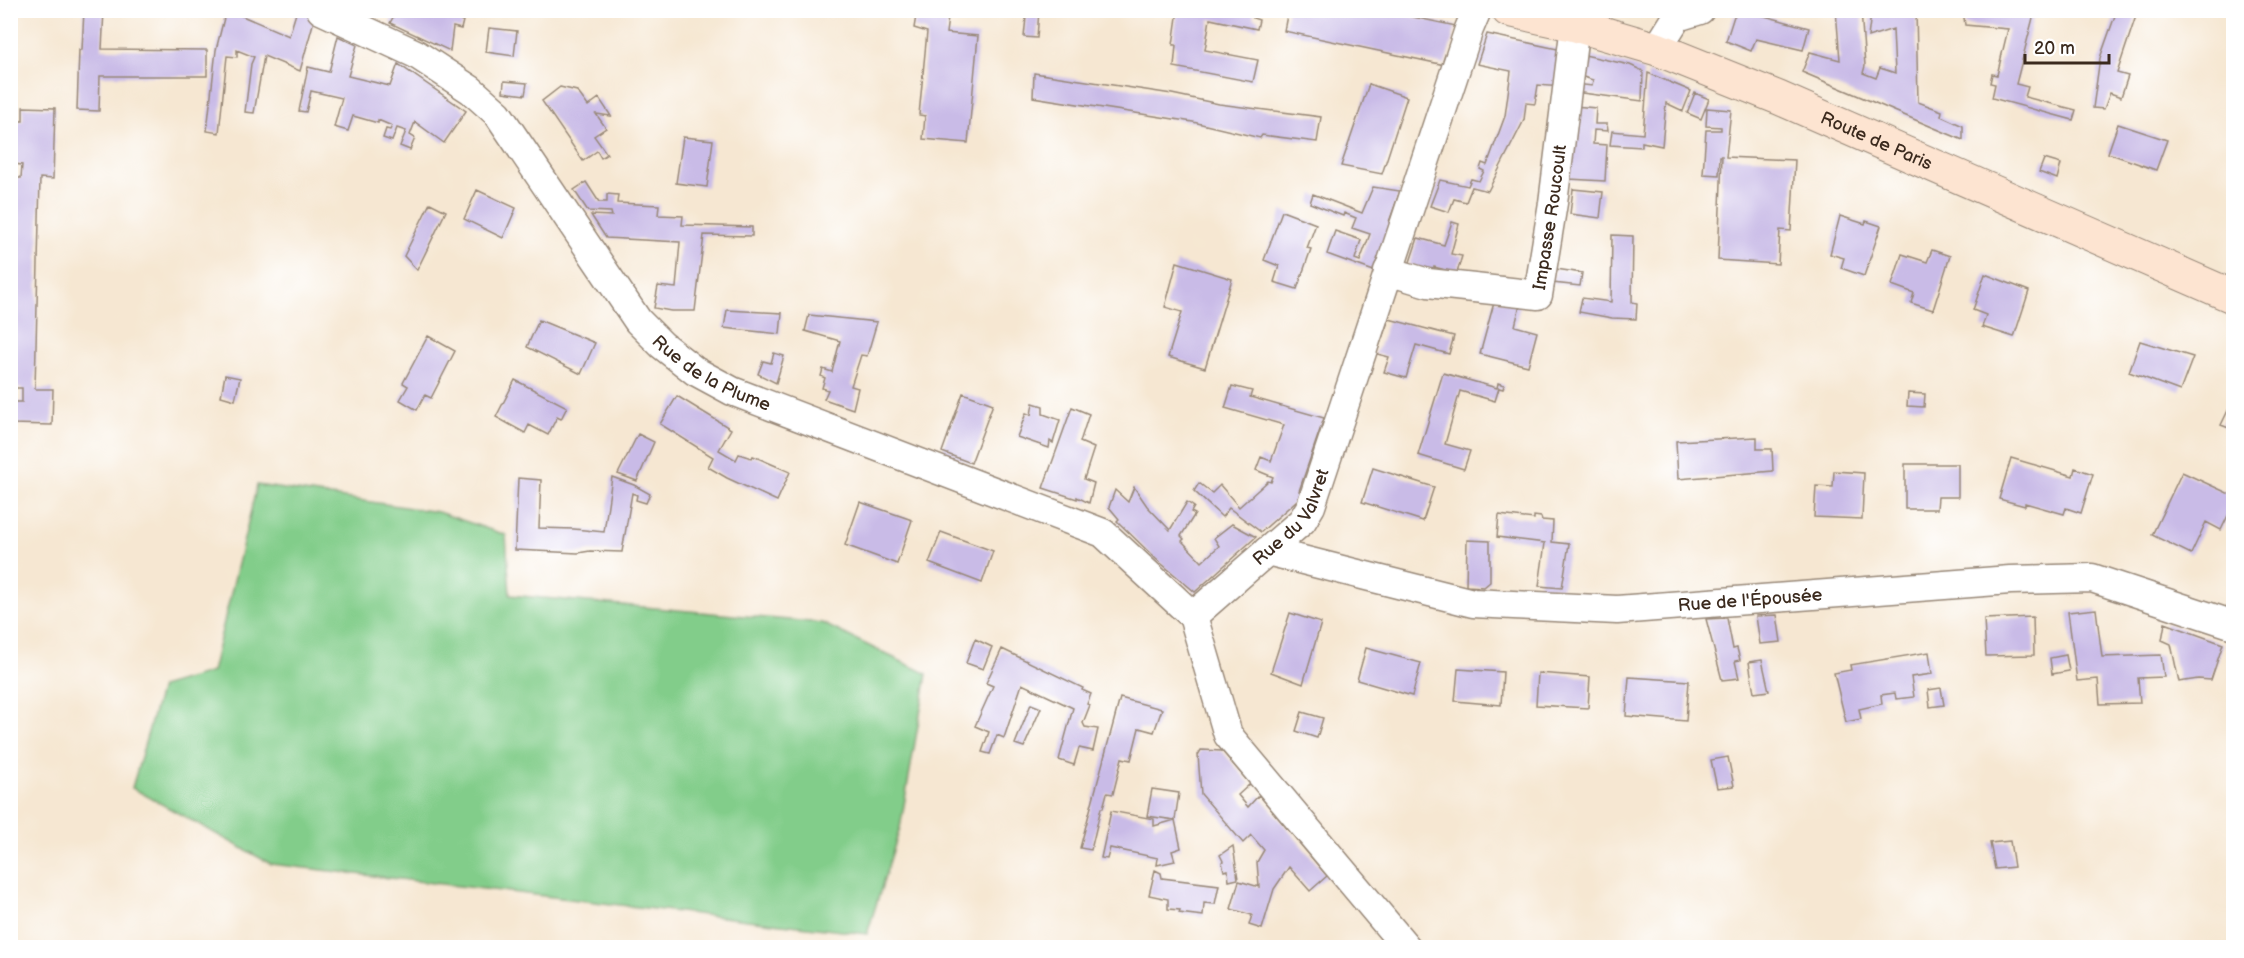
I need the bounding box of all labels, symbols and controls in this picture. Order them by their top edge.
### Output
scale bar [2025,27,2109,65]
text: 20 m [2034,38,2075,59]
street label: Route de Paris [1817,107,1936,174]
street label: Impasse Roucoult [1528,143,1571,291]
street label: Rue de la Plume [648,331,774,415]
street label: Rue du Valvret [1248,466,1333,570]
street label: Rue de l'Épousée [1677,584,1823,616]

